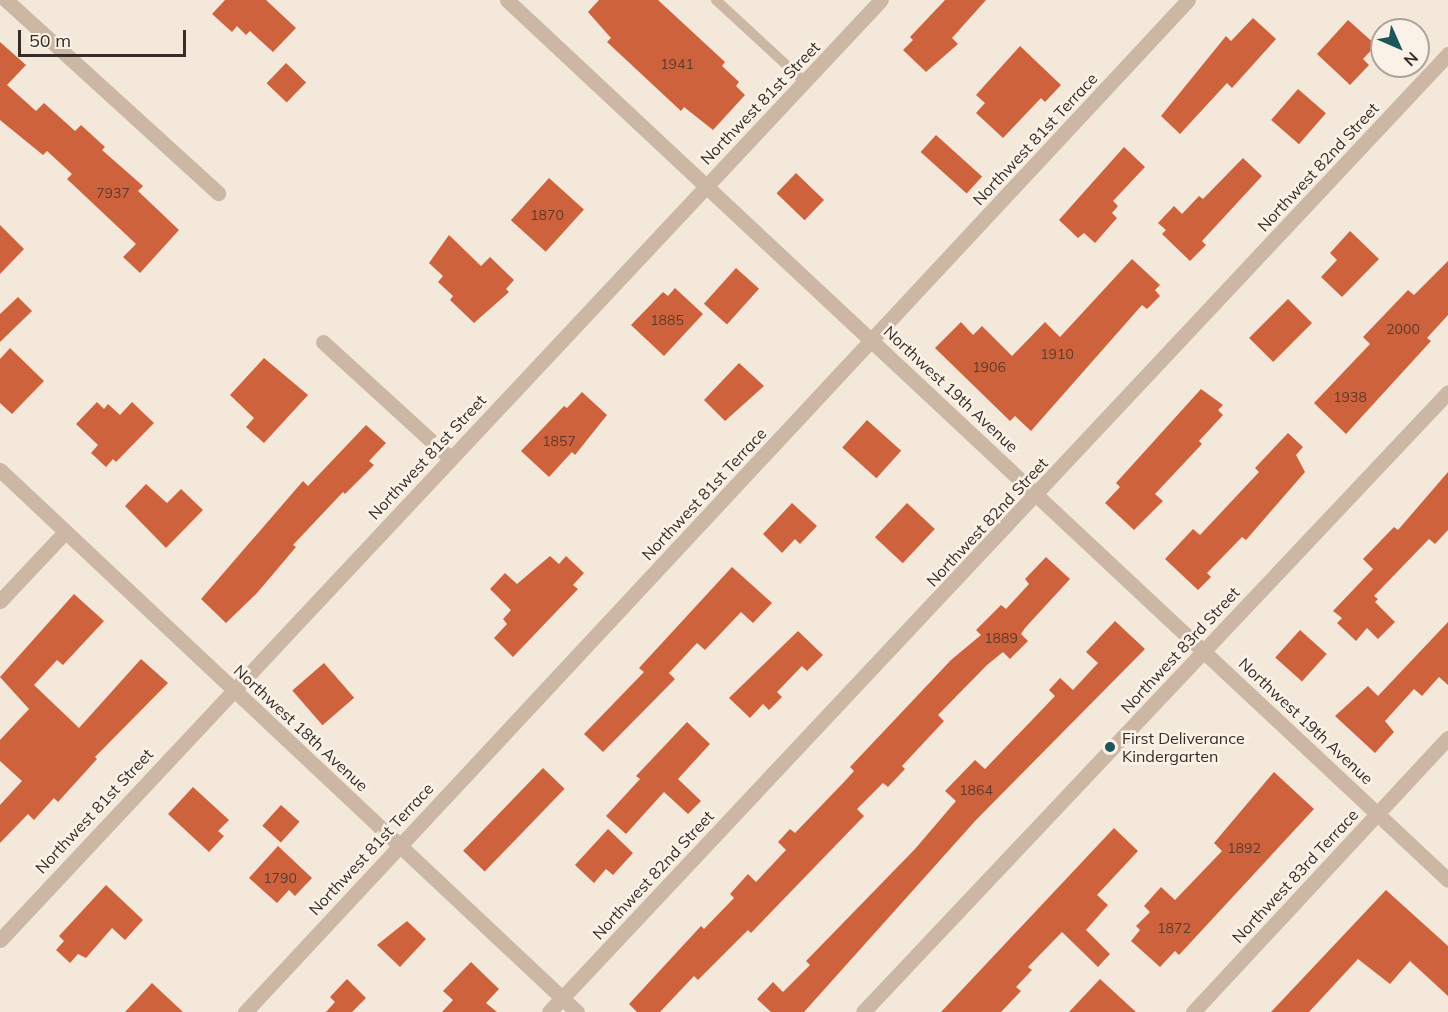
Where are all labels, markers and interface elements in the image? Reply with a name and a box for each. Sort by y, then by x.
scale bar [21,18,189,56]
north arrow [1370,18,1430,78]
text: 50 m [29,29,71,52]
street label: Northwest 81st Street [696,38,824,168]
text: N [1400,48,1423,71]
house number: 1941 [660,56,694,72]
street label: Northwest 81st Terrace [969,69,1101,209]
street label: Northwest 82nd Street [1253,99,1383,235]
house number: 7937 [96,185,130,201]
house number: 1870 [530,207,564,223]
house number: 1885 [650,312,684,328]
house number: 2000 [1386,321,1420,337]
street label: Northwest 19th Avenue [880,322,1022,456]
house number: 1910 [1040,346,1074,362]
house number: 1906 [972,359,1006,375]
house number: 1938 [1333,389,1367,405]
street label: Northwest 81st Street [364,391,490,523]
street label: Northwest 81st Terrace [638,424,770,564]
house number: 1857 [542,433,576,449]
street label: Northwest 82nd Street [922,454,1052,590]
street label: Northwest 83rd Street [1117,583,1243,717]
house number: 1889 [984,630,1018,646]
street label: Northwest 19th Avenue [1235,654,1377,788]
street label: Northwest 18th Avenue [230,661,372,795]
place label: First Deliverance Kindergarten [1122,728,1245,766]
marker: First Deliverance Kindergarten [1103,740,1117,754]
street label: Northwest 81st Street [31,745,157,877]
street label: Northwest 81st Terrace [305,779,437,919]
house number: 1864 [959,782,993,798]
street label: Northwest 83rd Terrace [1228,805,1362,947]
street label: Northwest 82nd Street [588,807,718,943]
house number: 1892 [1227,840,1261,856]
house number: 1790 [263,870,297,886]
house number: 1872 [1157,920,1191,936]

